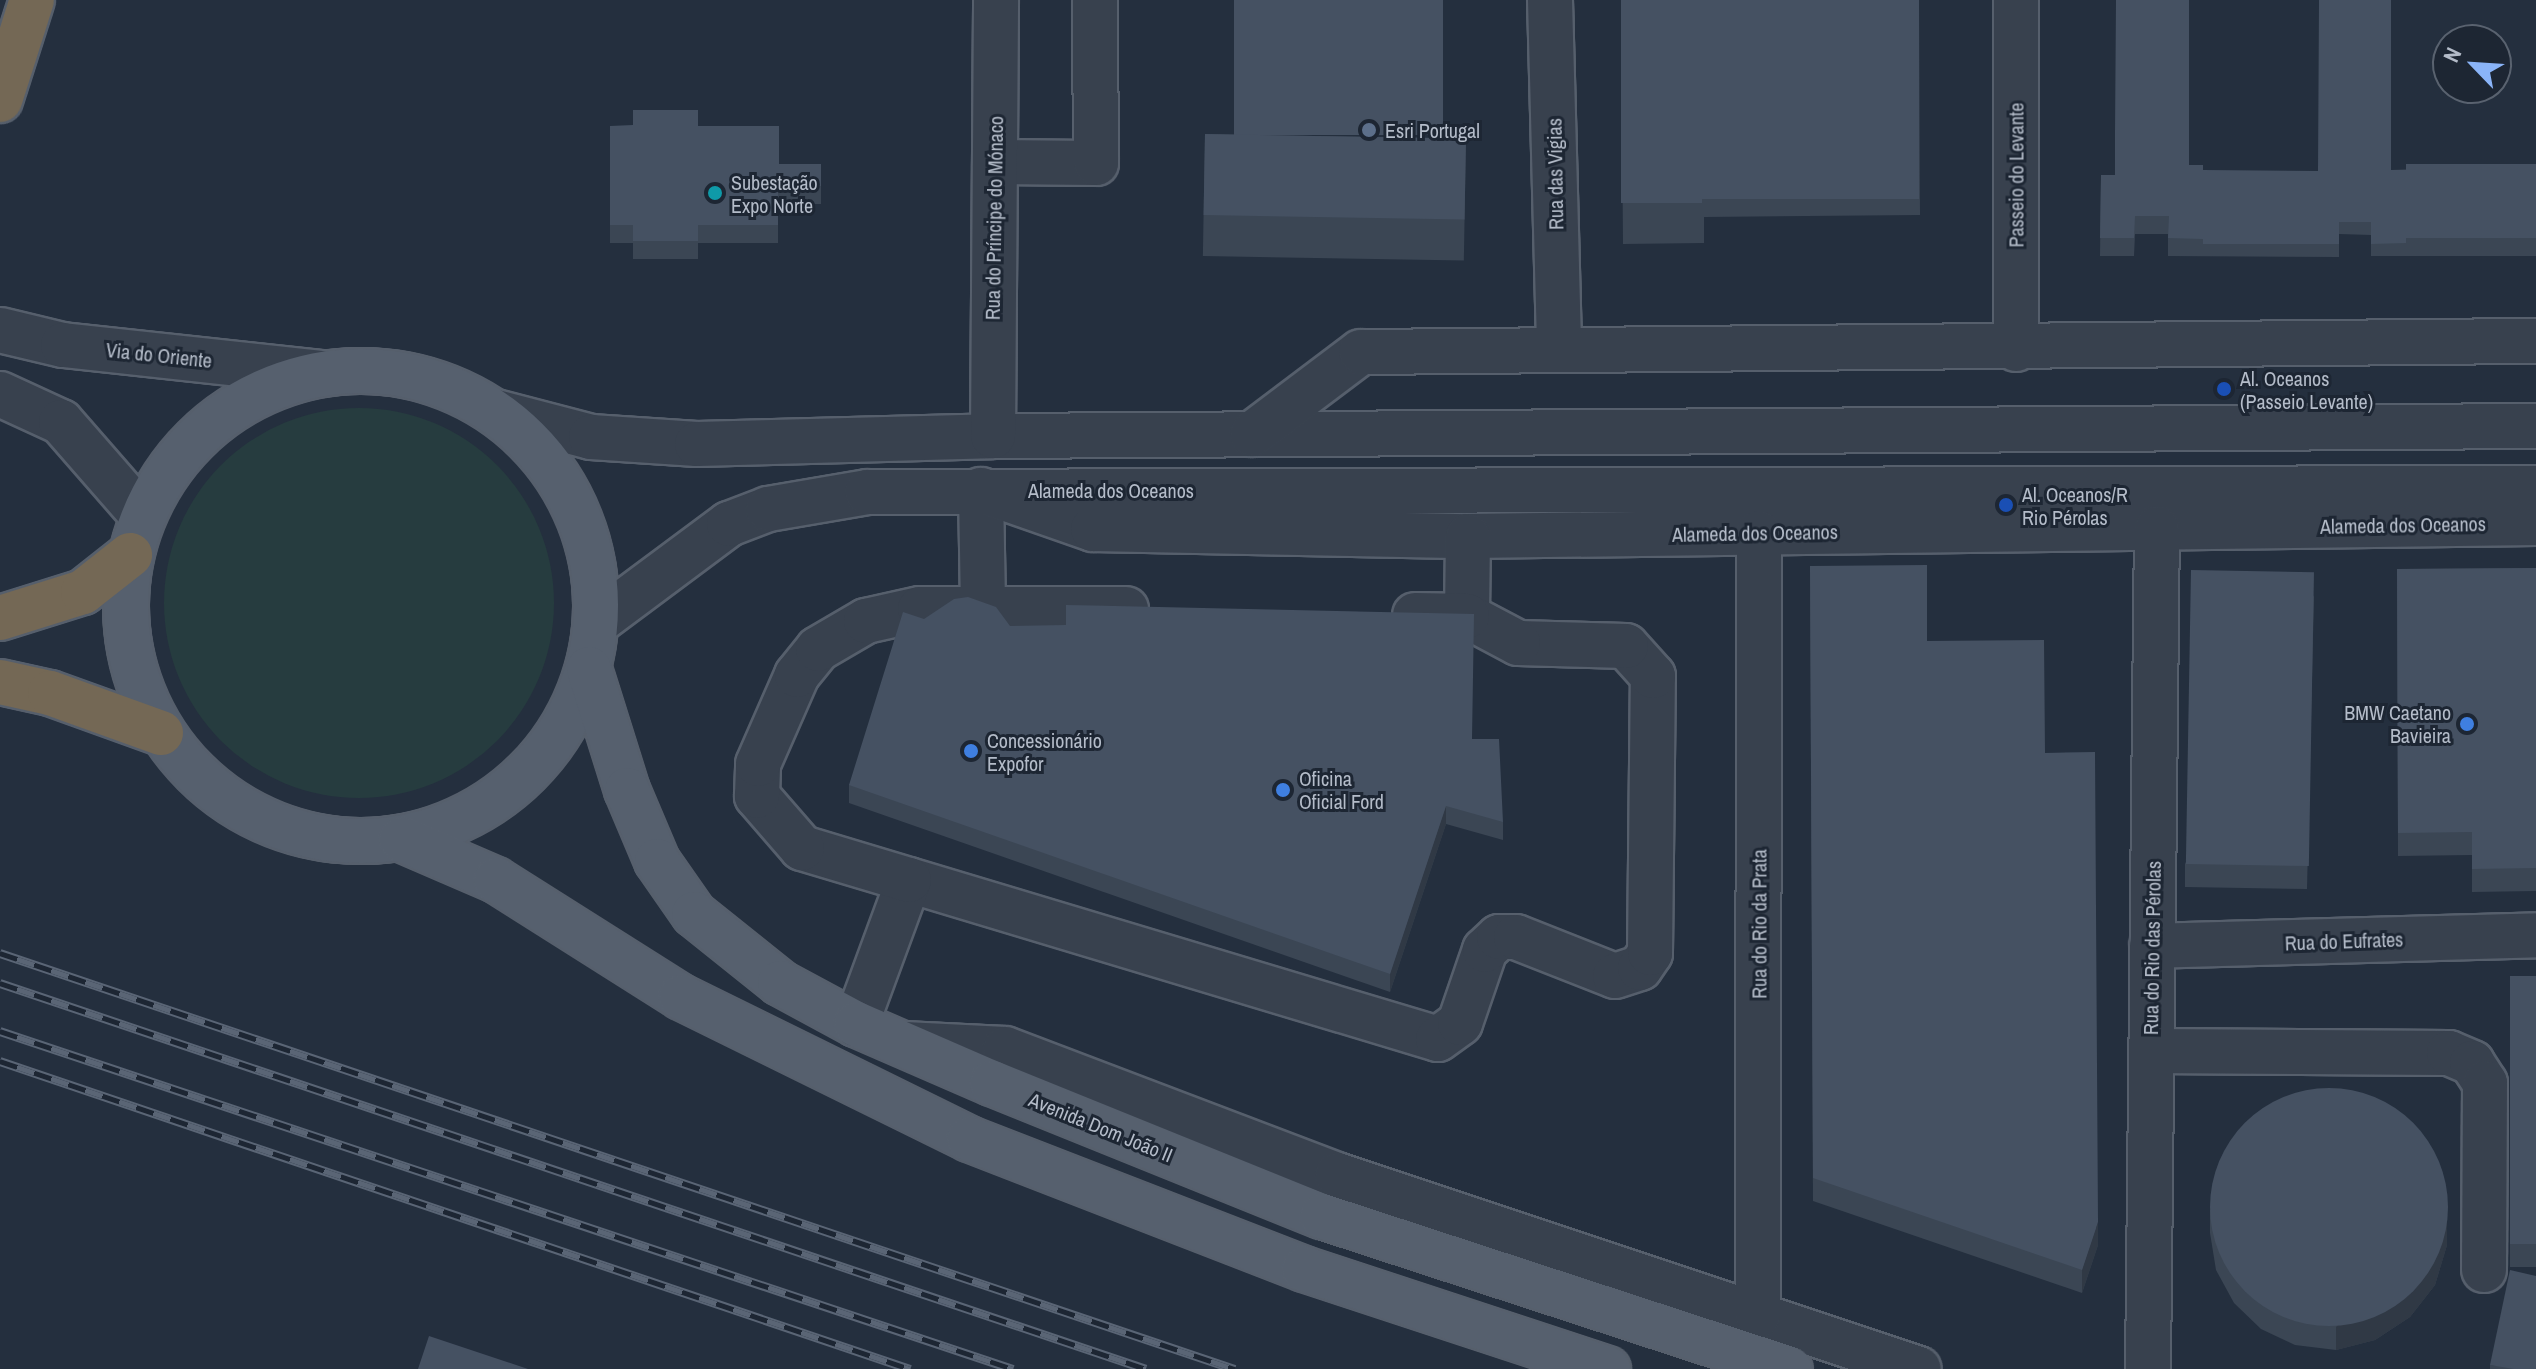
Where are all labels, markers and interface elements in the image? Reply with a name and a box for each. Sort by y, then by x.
north arrow [2432,24,2512,104]
text: N [2436,42,2468,67]
street label: Passeio do Levante [2004,103,2028,247]
street label: Rua do Príncipe do Mónaco [980,116,1008,320]
place label: Esri Portugal [1385,118,1480,142]
street label: Rua das Vigias [1542,118,1568,230]
marker: Esri Portugal [1360,121,1378,139]
place label: Subestação Expo Norte [731,170,818,217]
marker: Subestação Expo Norte [706,184,724,202]
street label: Via do Oriente [105,338,213,372]
place label: Al. Oceanos (Passeio Levante) [2240,366,2373,413]
marker: Al. Oceanos (Passeio Levante) [2215,380,2233,398]
street label: Alameda dos Oceanos [1028,478,1194,502]
place label: Al. Oceanos/R Rio Pérolas [2022,482,2128,529]
marker: Al. Oceanos/R Rio Pérolas [1997,496,2015,514]
street label: Alameda dos Oceanos [2320,512,2486,538]
street label: Alameda dos Oceanos [1672,520,1838,546]
place label: BMW Caetano Bavieira [2344,700,2451,747]
marker: BMW Caetano Bavieira [2458,715,2476,733]
place label: Concessionário Expofor [987,728,1102,775]
marker: Concessionário Expofor [962,742,980,760]
place label: Oficina Oficial Ford [1299,766,1384,813]
marker: Oficina Oficial Ford [1274,781,1292,799]
street label: Rua do Rio da Prata [1747,849,1771,999]
street label: Rua do Rio das Pérolas [2138,861,2166,1035]
street label: Rua do Eufrates [2284,927,2404,955]
street label: Avenida Dom João II [1026,1087,1176,1167]

